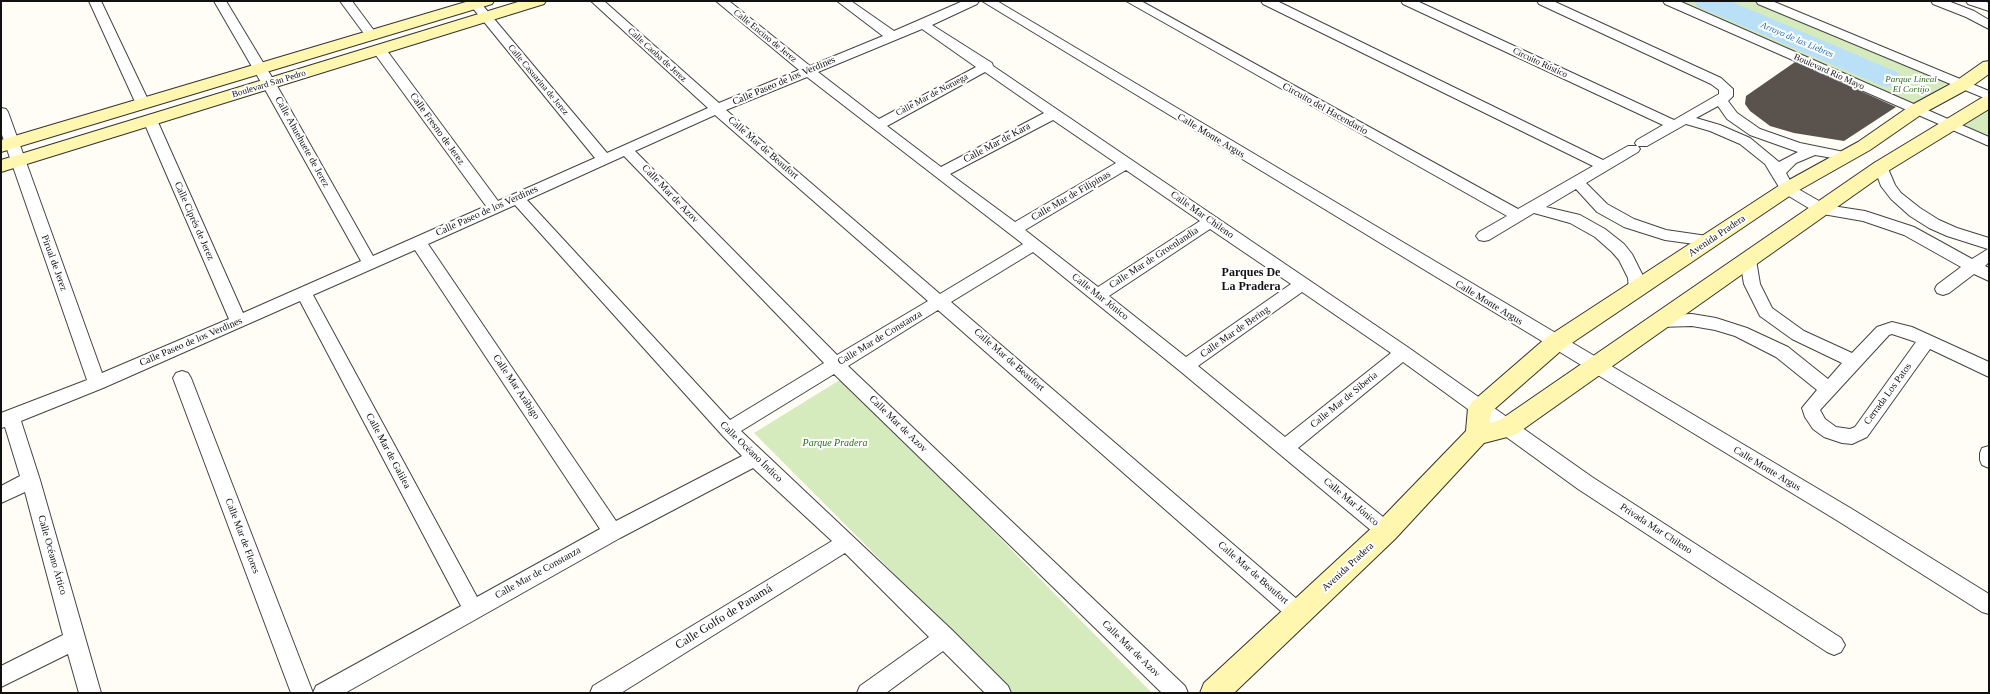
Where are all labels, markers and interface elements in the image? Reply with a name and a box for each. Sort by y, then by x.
street label: Calle Encino de Jerez [731,7,799,65]
water label: Arroyo de las Liebres [1759,20,1835,60]
street label: Calle Caoba de Jerez [625,26,689,84]
street label: Calle Casuarina de Jerez [505,43,571,117]
street label: Circuito Rústico [1511,46,1569,80]
street label: Boulevard Río Mayo [1792,52,1866,92]
street label: Calle Paseo de los Verdines [731,54,837,108]
street label: Boulevard San Pedro [231,68,307,100]
street label: Calle Mar de Noruega [894,71,970,119]
park label: Parque Lineal El Cortijo [1885,75,1937,96]
street label: Circuito del Hacendario [1280,80,1370,138]
street label: Calle Fresno de Jerez [407,91,467,167]
street label: Calle Ahuehuete de Jerez [272,95,332,189]
street label: Calle Monte Argus [1175,111,1247,161]
street label: Calle Mar de Beaufort [725,114,801,182]
street label: Calle Mar de Kara [961,120,1033,166]
street label: Calle Mar de Azov [639,162,701,226]
street label: Calle Mar de Filipinas [1029,168,1113,224]
street label: Calle Ciprés de Jerez [171,180,217,262]
street label: Calle Paseo de los Verdines [434,183,540,239]
street label: Calle Mar Chileno [1168,189,1236,241]
street label: Avenida Pradera [1686,213,1748,259]
street label: Calle Mar de Groenlandia [1107,225,1201,291]
street label: Pirual de Jerez [38,233,70,293]
district label: Parques De La Pradera [1222,266,1280,294]
street label: Calle Mar Jónico [1069,271,1131,323]
street label: Calle Monte Argus [1453,278,1525,328]
street label: Calle Mar de Bering [1198,304,1272,360]
street label: Calle Mar de Constanza [836,308,924,368]
street label: Calle Paseo de los Verdines [138,315,244,369]
street label: Calle Mar de Beaufort [971,326,1047,394]
street label: Calle Mar Arábigo [490,352,542,422]
street label: Cerrada Los Patos [1862,361,1914,427]
street label: Calle Mar de Siberia [1308,369,1380,431]
street label: Calle Mar de Azov [866,393,930,455]
street label: Calle Mar de Galilea [363,411,413,491]
street label: Calle Océano Índico [717,419,785,485]
park label: Parque Pradera [803,437,867,449]
street label: Calle Monte Argus [1731,444,1803,494]
street label: Calle Mar Jónico [1321,475,1381,529]
street label: Calle Mar de Flores [222,497,262,575]
street label: Privada Mar Chileno [1618,501,1694,557]
street label: Calle Océano Ártico [35,514,69,596]
street label: Calle Mar de Beaufort [1215,539,1291,607]
street label: Avenida Pradera [1320,540,1376,594]
street label: Calle Mar de Constanza [493,544,583,602]
street label: Calle Golfo de Panamá [673,581,775,653]
street label: Calle Mar de Azov [1099,618,1163,680]

